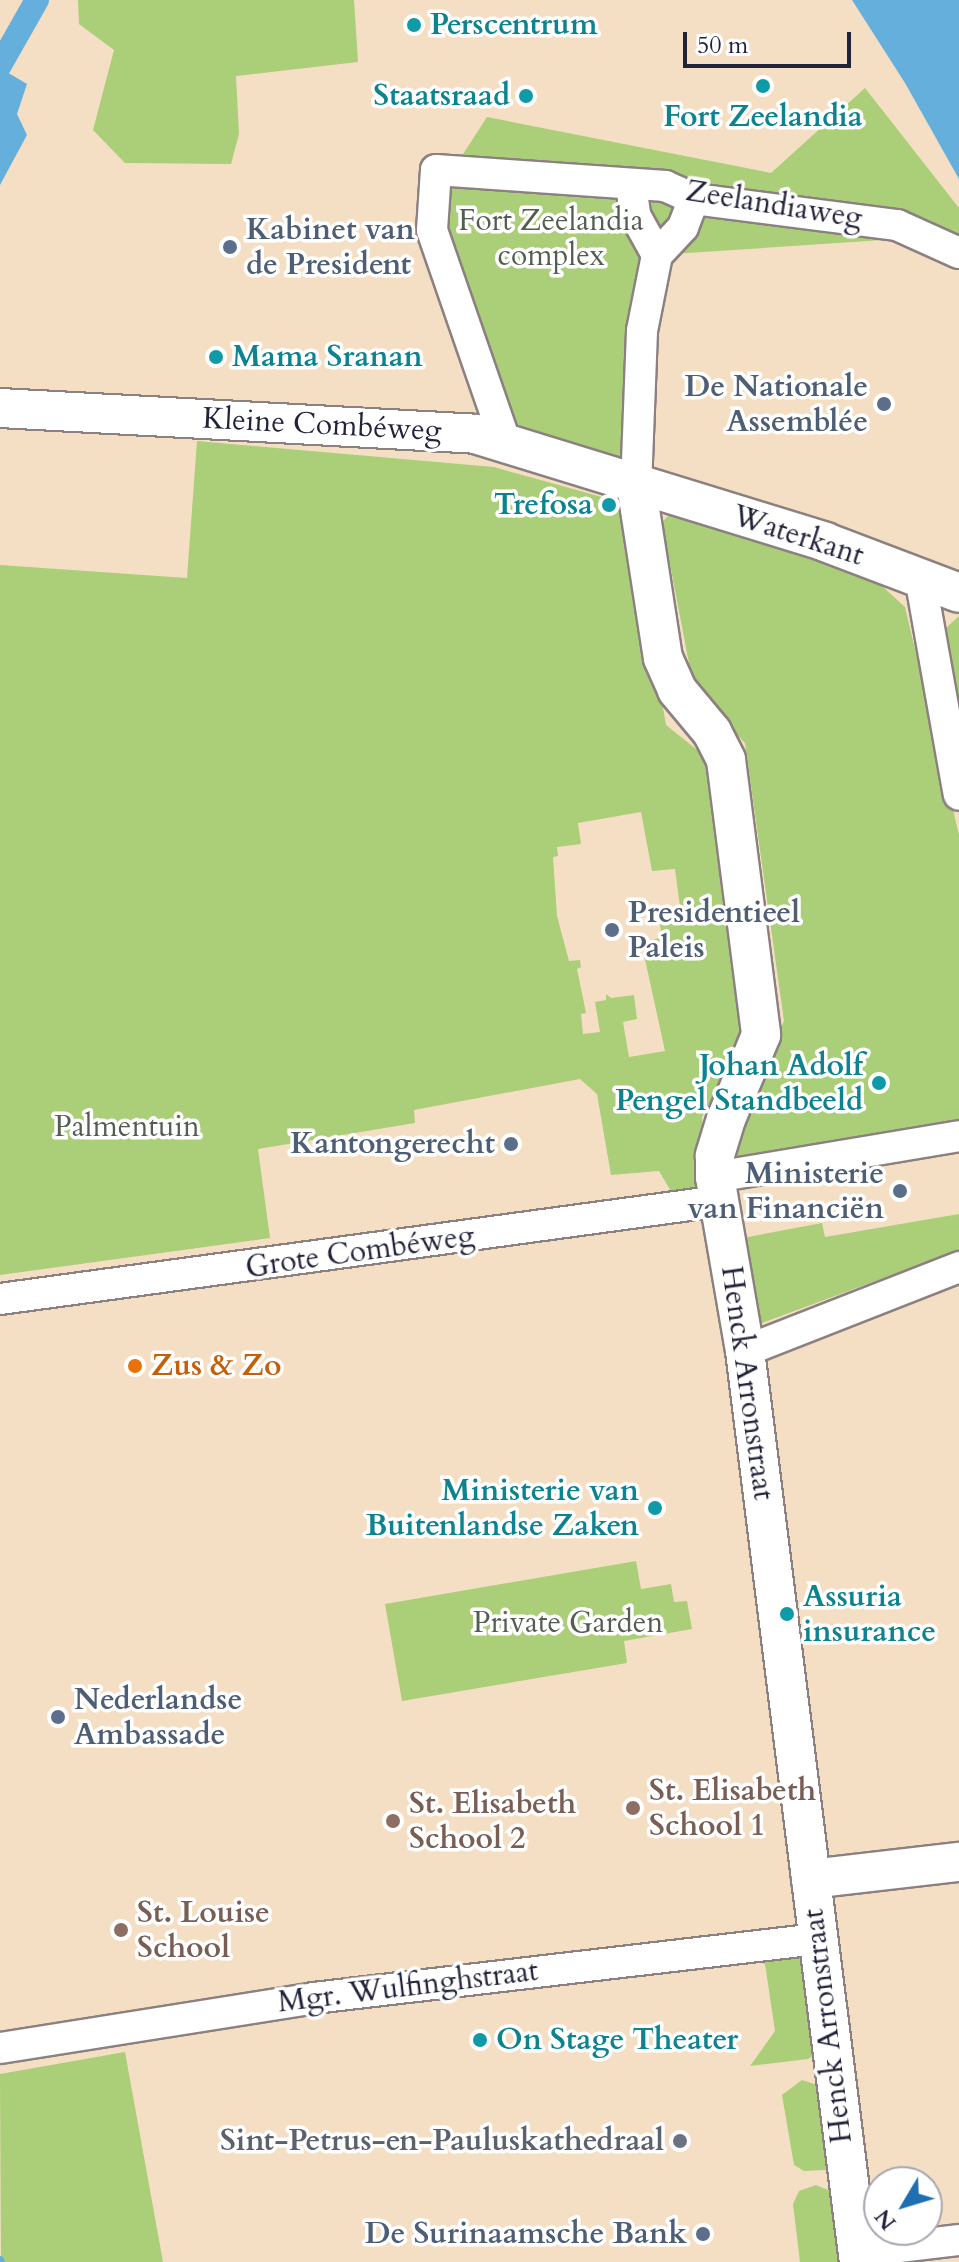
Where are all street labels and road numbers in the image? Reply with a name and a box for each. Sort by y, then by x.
street label: Zeelandiaweg [683,173,865,237]
street label: Kleine Combéweg [201,401,443,449]
street label: Waterkant [728,498,868,574]
street label: Grote Combéweg [243,1218,477,1286]
street label: Henck Arronstraat [713,1264,781,1502]
street label: Henck Arronstraat [796,1907,860,2145]
street label: Mgr. Wulfinghstraat [276,1953,540,2021]

